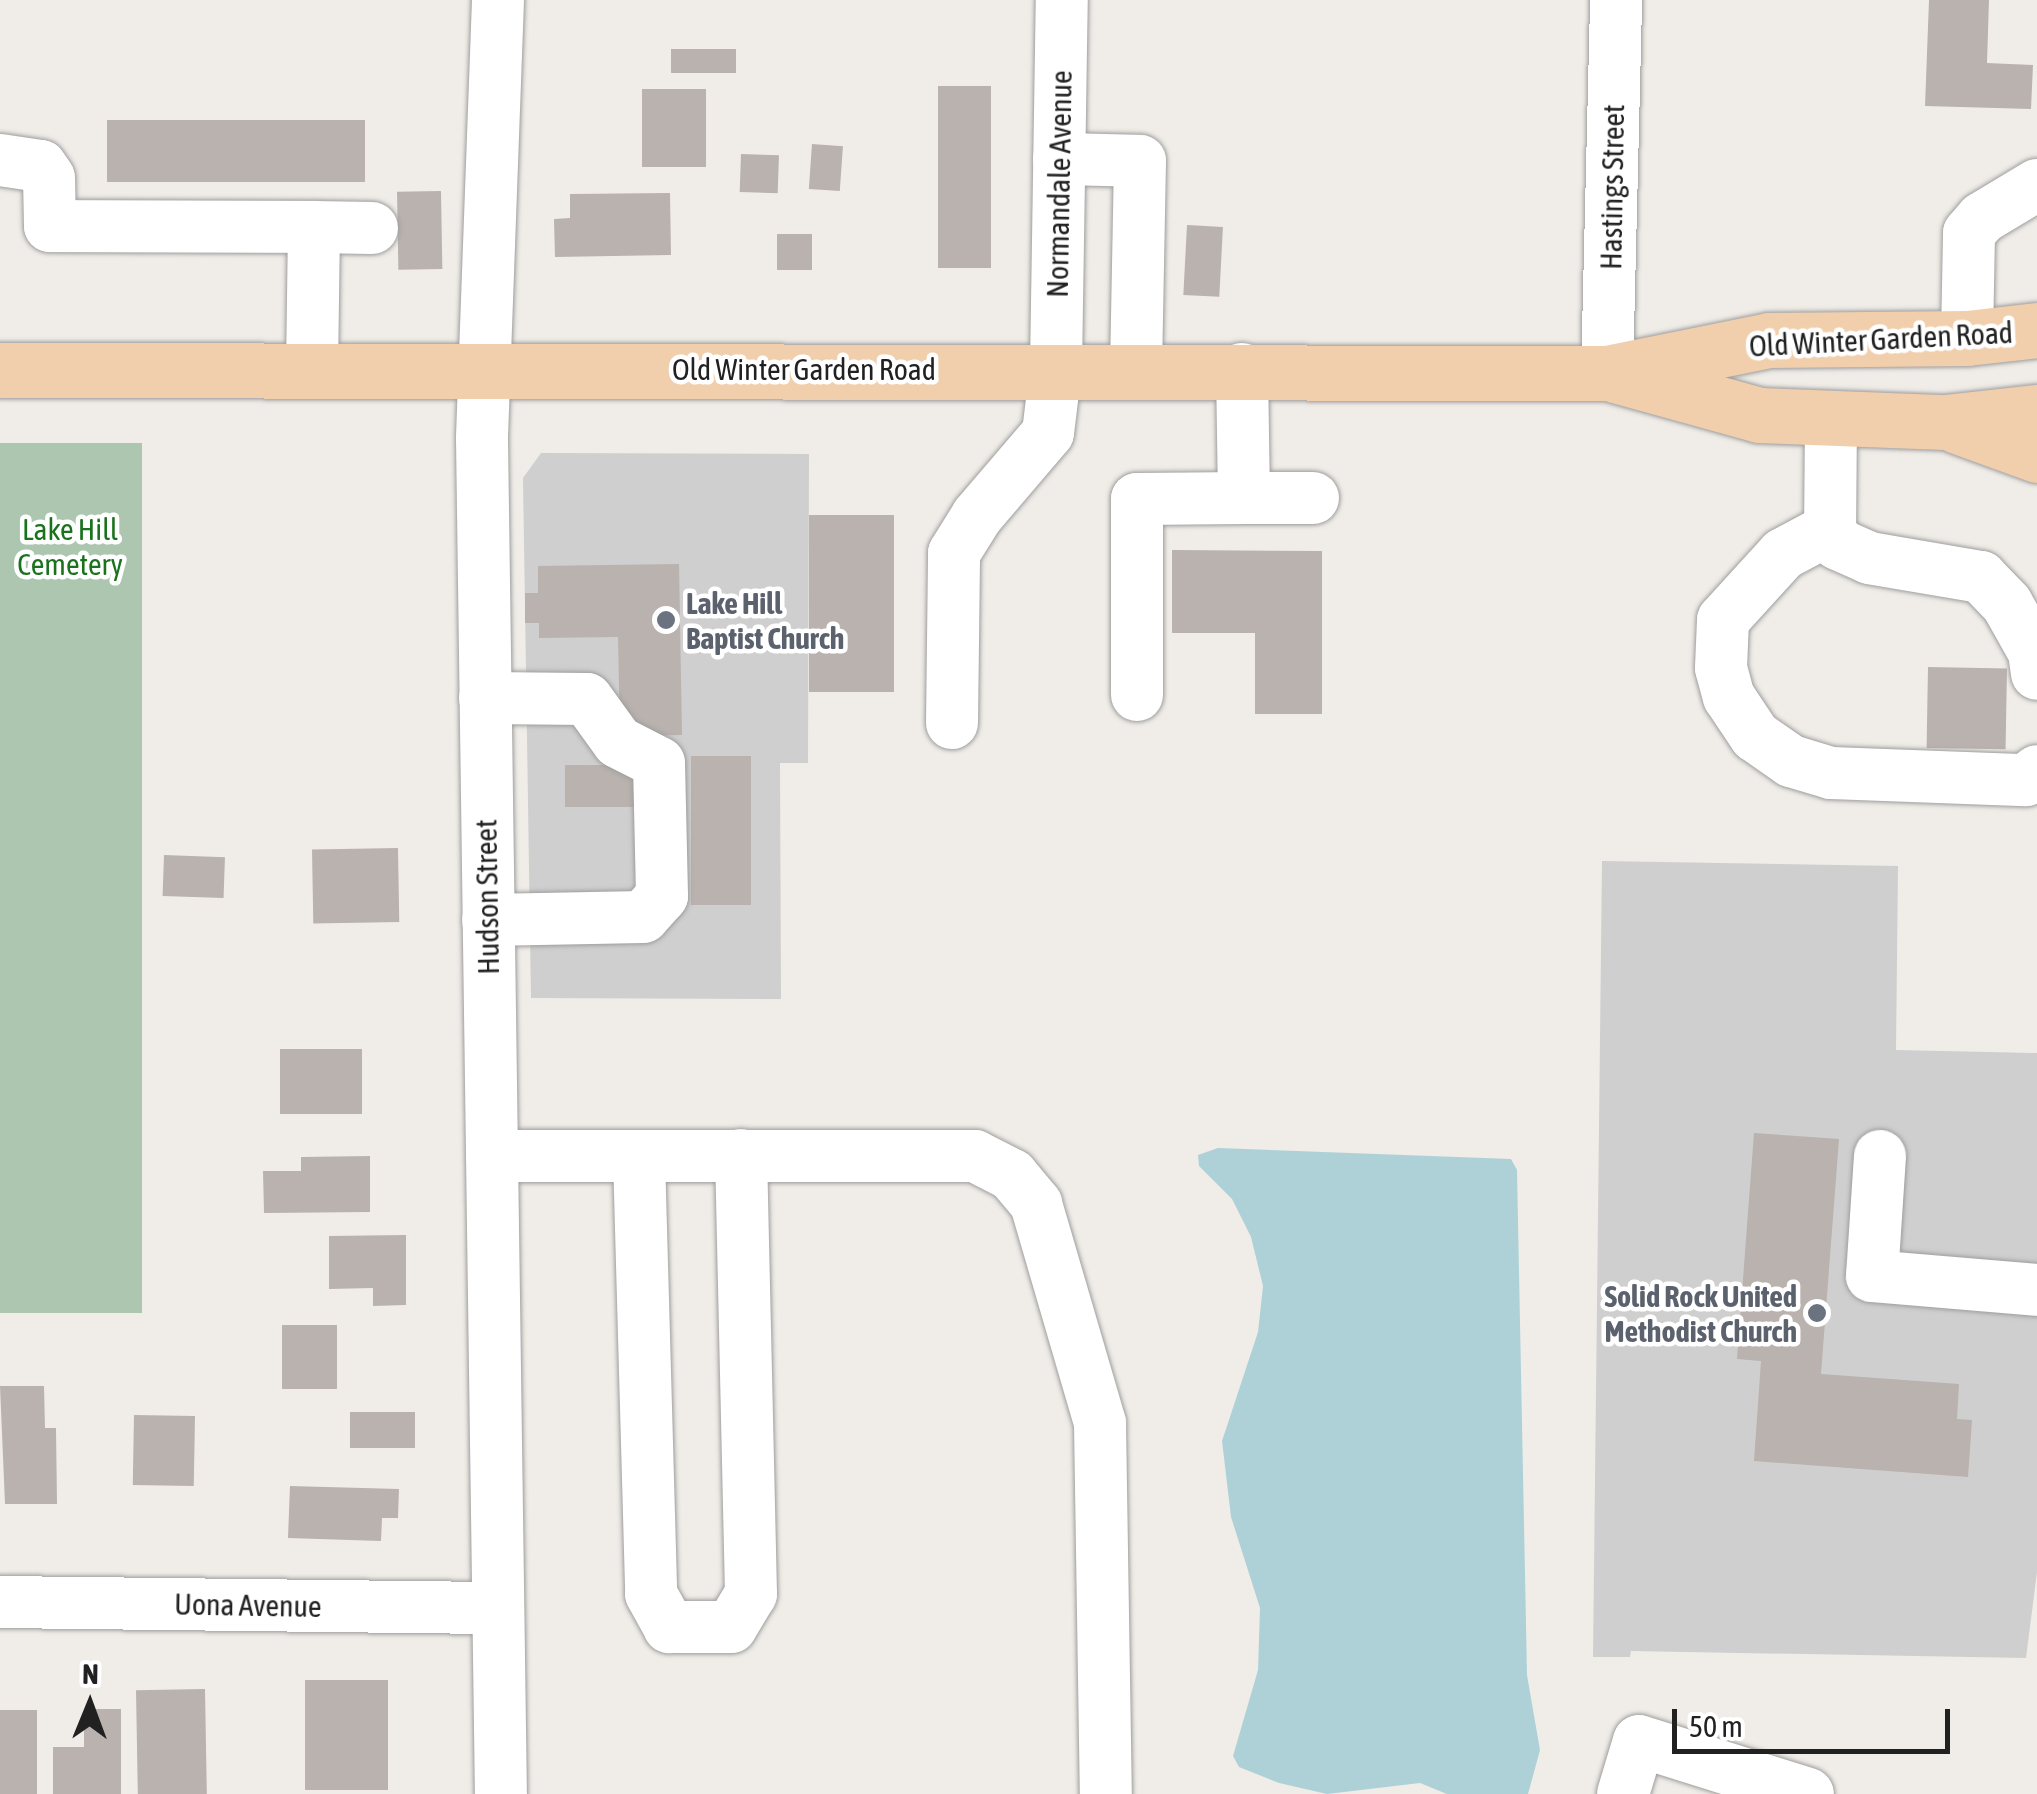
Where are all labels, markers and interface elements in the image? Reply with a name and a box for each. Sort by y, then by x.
street label: Normandale Avenue [1039,70,1079,298]
street label: Hastings Street [1593,104,1631,270]
street label: Old Winter Garden Road [1748,314,2014,364]
street label: Old Winter Garden Road [672,351,936,387]
park label: Lake Hill Cemetery [17,511,123,582]
place label: Lake Hill Baptist Church [686,585,844,656]
marker: Lake Hill Baptist Church [655,609,677,631]
street label: Hudson Street [468,819,506,975]
place label: Solid Rock United Methodist Church [1604,1278,1797,1348]
marker: Solid Rock United Methodist Church [1806,1302,1828,1324]
street label: Uona Avenue [174,1586,322,1624]
north arrow [40,1654,140,1754]
text: N [82,1658,99,1690]
scale bar [1677,1689,1954,1751]
text: 50 m [1689,1709,1743,1743]

